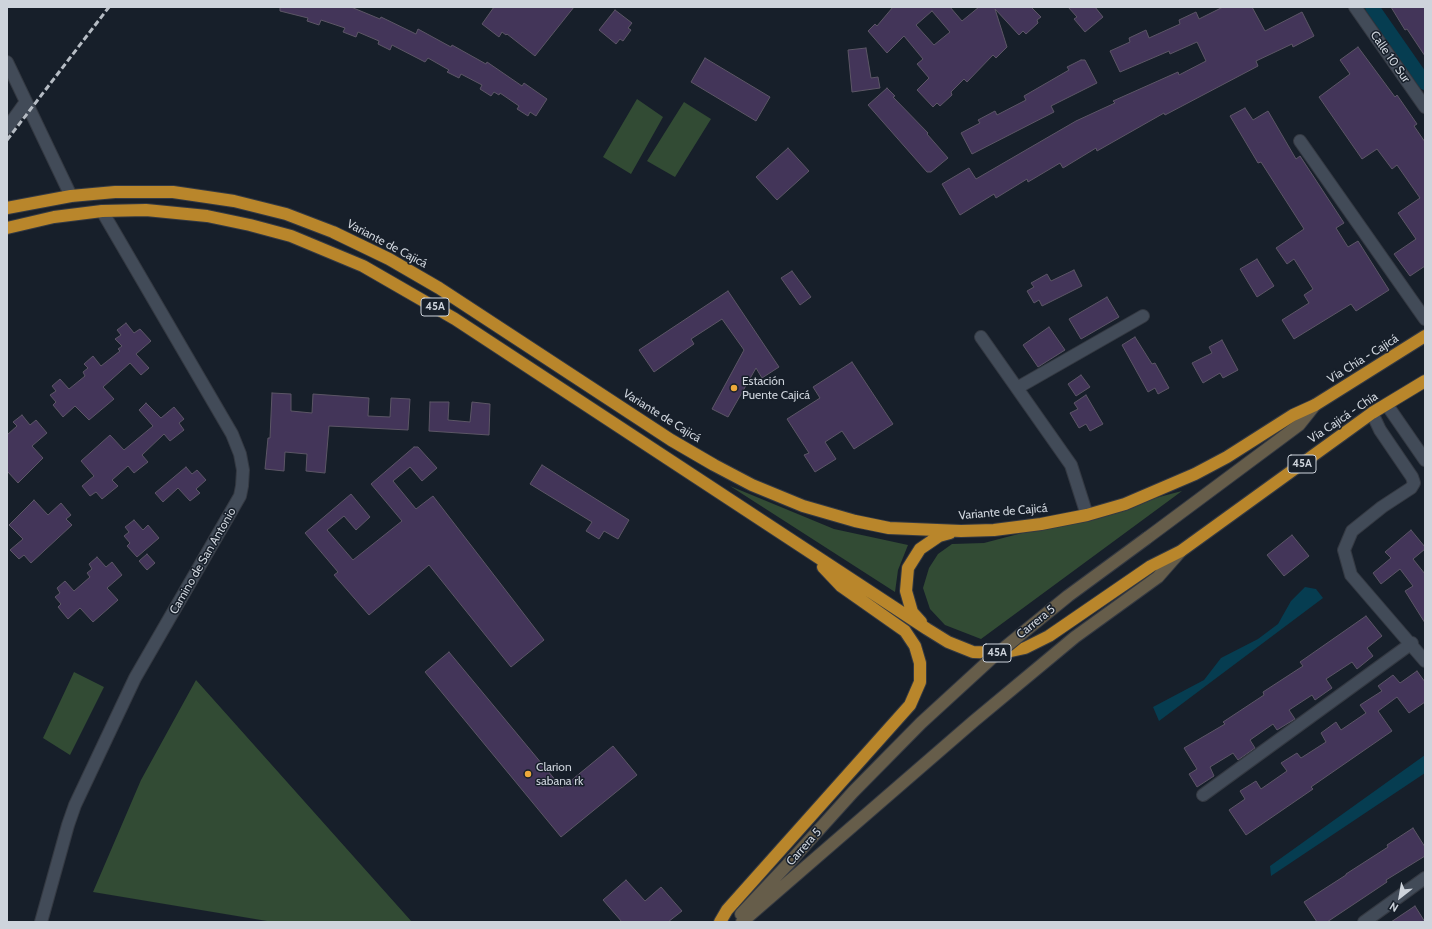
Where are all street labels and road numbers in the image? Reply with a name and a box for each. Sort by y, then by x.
street label: Calle 10 Sur [1367,28,1413,86]
street label: Variante de Cajicá [344,217,430,271]
road number: 45A [421,298,449,316]
street label: Vía Chía - Cajicá [1325,331,1401,387]
street label: Variante de Cajicá [620,386,704,446]
street label: Vía Cajicá - Chía [1305,389,1381,447]
road number: 45A [1288,455,1316,473]
street label: Variante de Cajicá [958,501,1048,523]
street label: Camino de San Antonio [167,505,239,617]
street label: Carrera 5 [1014,602,1058,642]
road number: 45A [983,644,1011,662]
street label: Carrera 5 [783,825,825,869]

